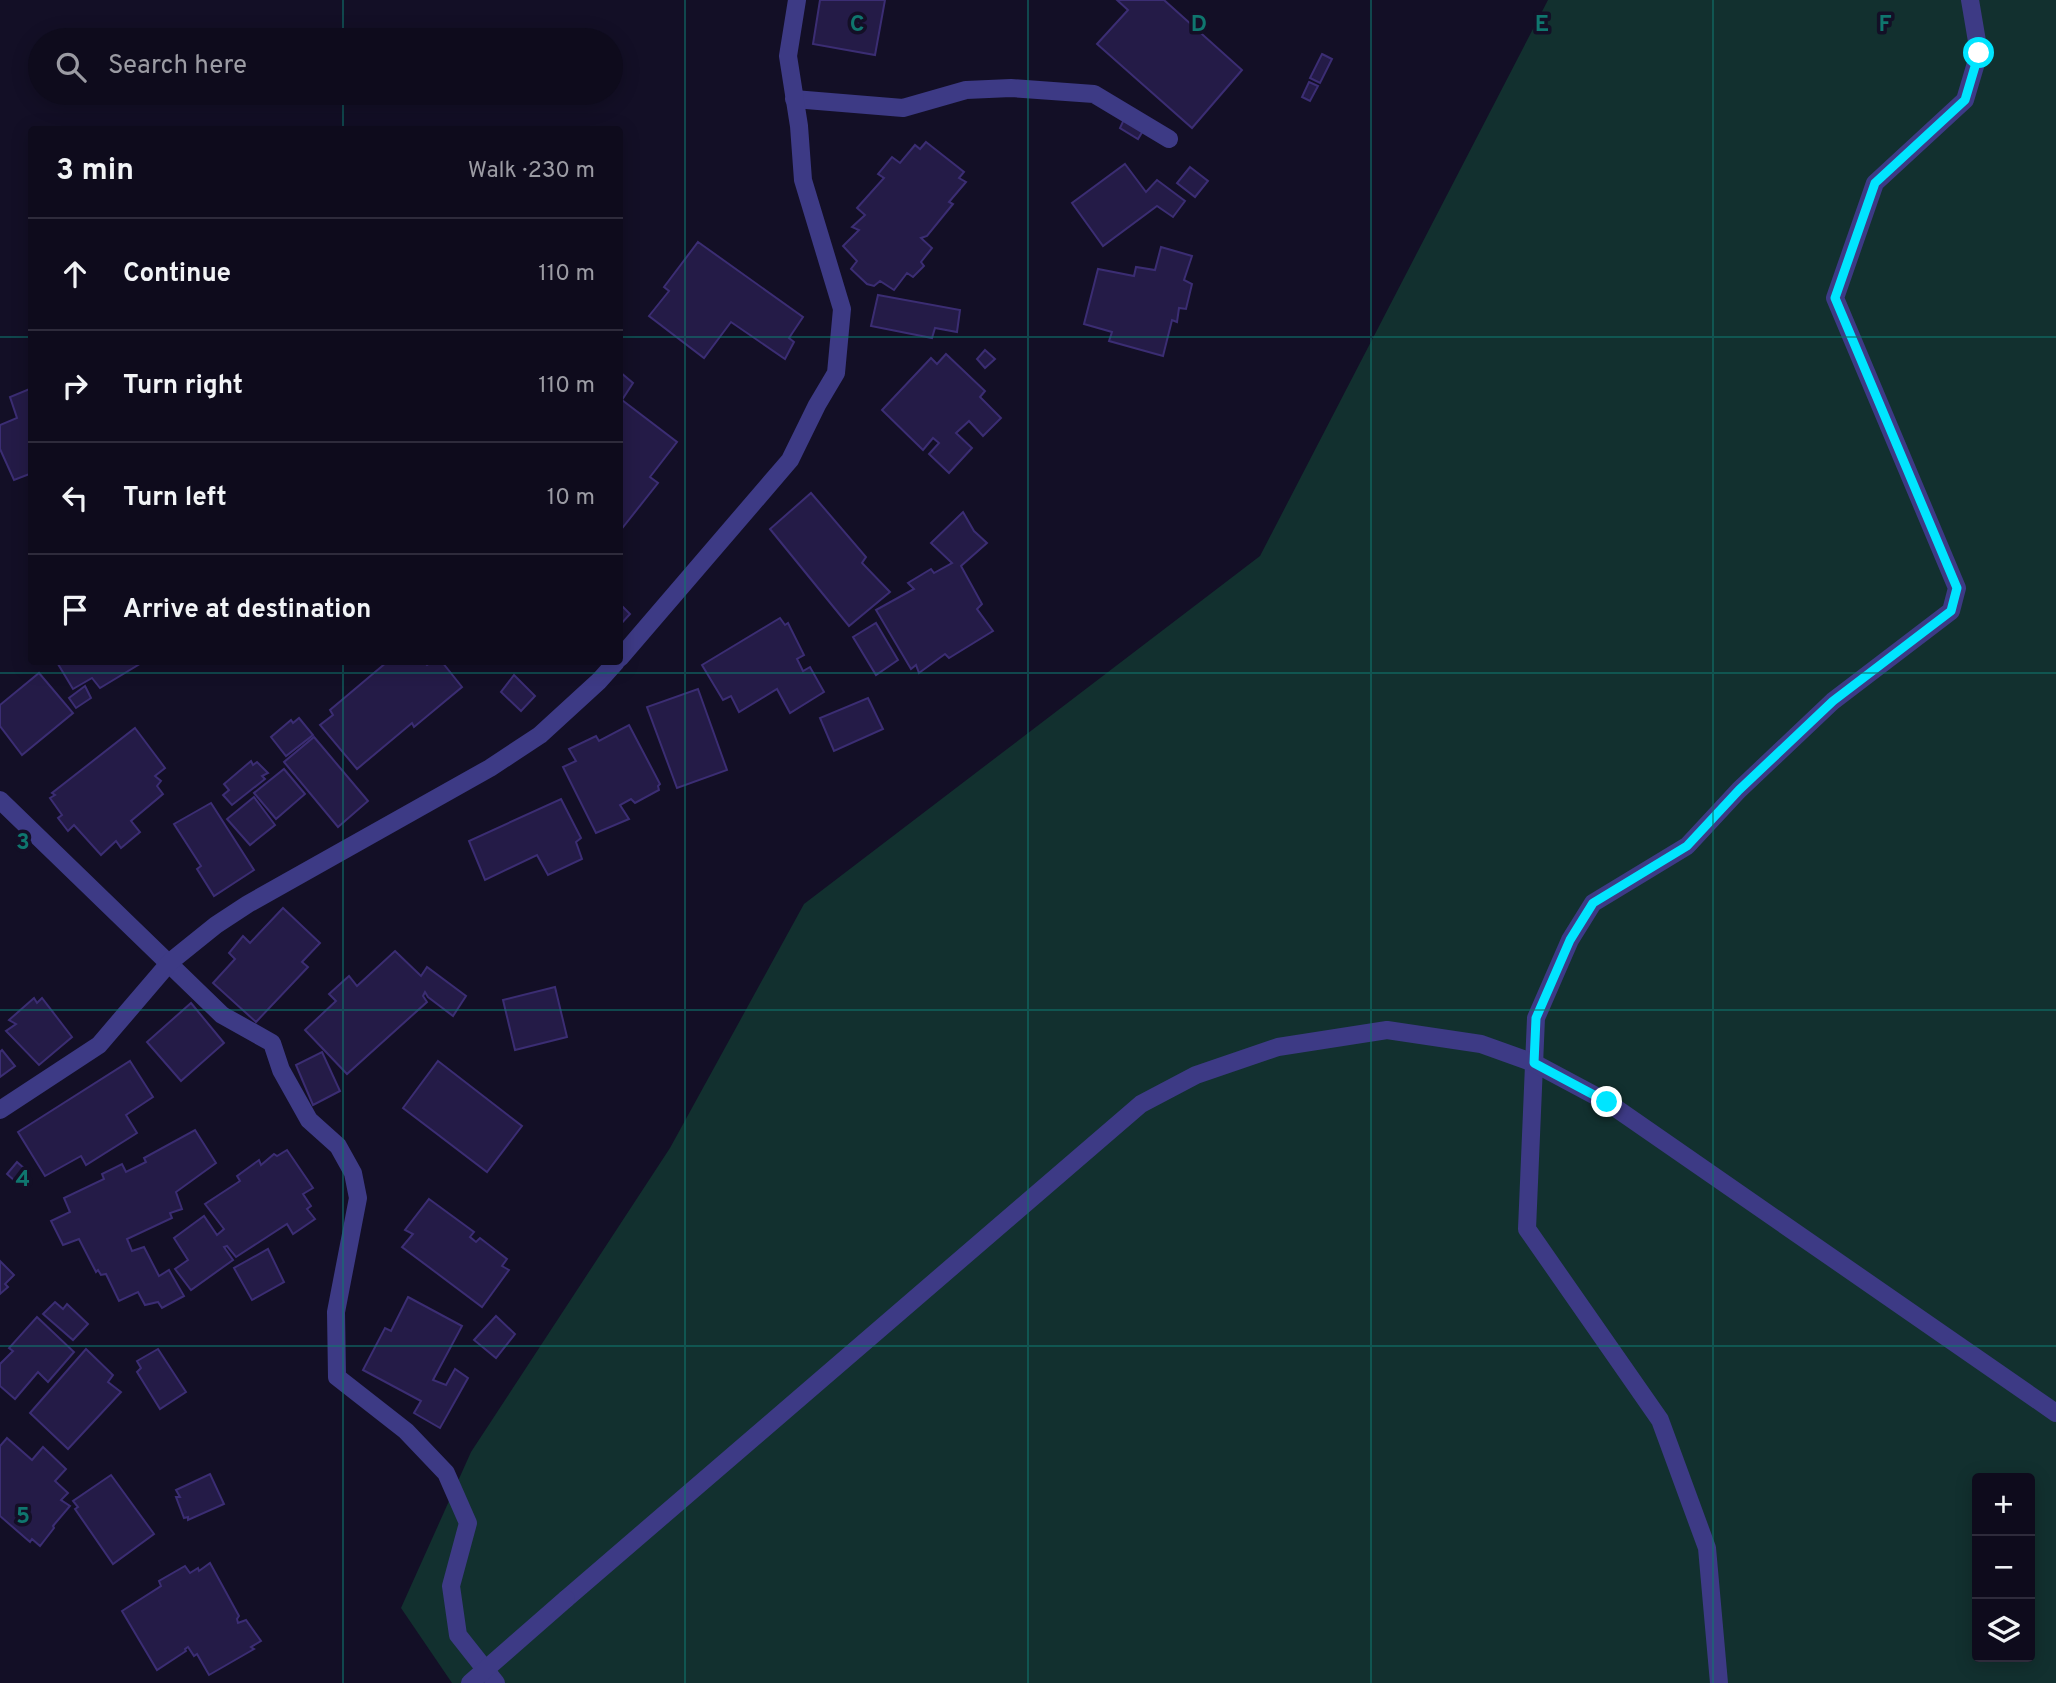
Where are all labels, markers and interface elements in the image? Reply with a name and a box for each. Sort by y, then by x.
text: C [850,11,864,40]
text: D [1191,11,1207,40]
text: E [1535,11,1549,40]
text: F [1878,11,1892,40]
search box [28,28,623,105]
route start [1963,37,1994,68]
icon: search [52,48,90,86]
text: Search here [108,50,247,83]
text: 3 min [56,153,134,190]
text: Walk · 230 m [468,157,595,186]
icon: ahead [56,255,94,293]
text: Continue [123,258,231,291]
text: 110 m [538,260,595,289]
icon: right [56,367,94,405]
text: Turn right [123,370,243,403]
text: 110 m [538,372,595,401]
icon: left [56,479,94,517]
text: Turn left [123,482,227,515]
text: 10 m [547,484,595,513]
icon: arrive [56,591,94,629]
text: Arrive at destination [123,594,371,627]
text: 3 [16,829,30,858]
route end [1591,1086,1622,1117]
text: 4 [16,1166,30,1195]
map controls [1972,1473,2035,1662]
button: + [1972,1473,2035,1536]
text: 5 [16,1503,30,1532]
button: − [1972,1536,2035,1599]
button: layers [1972,1599,2035,1662]

